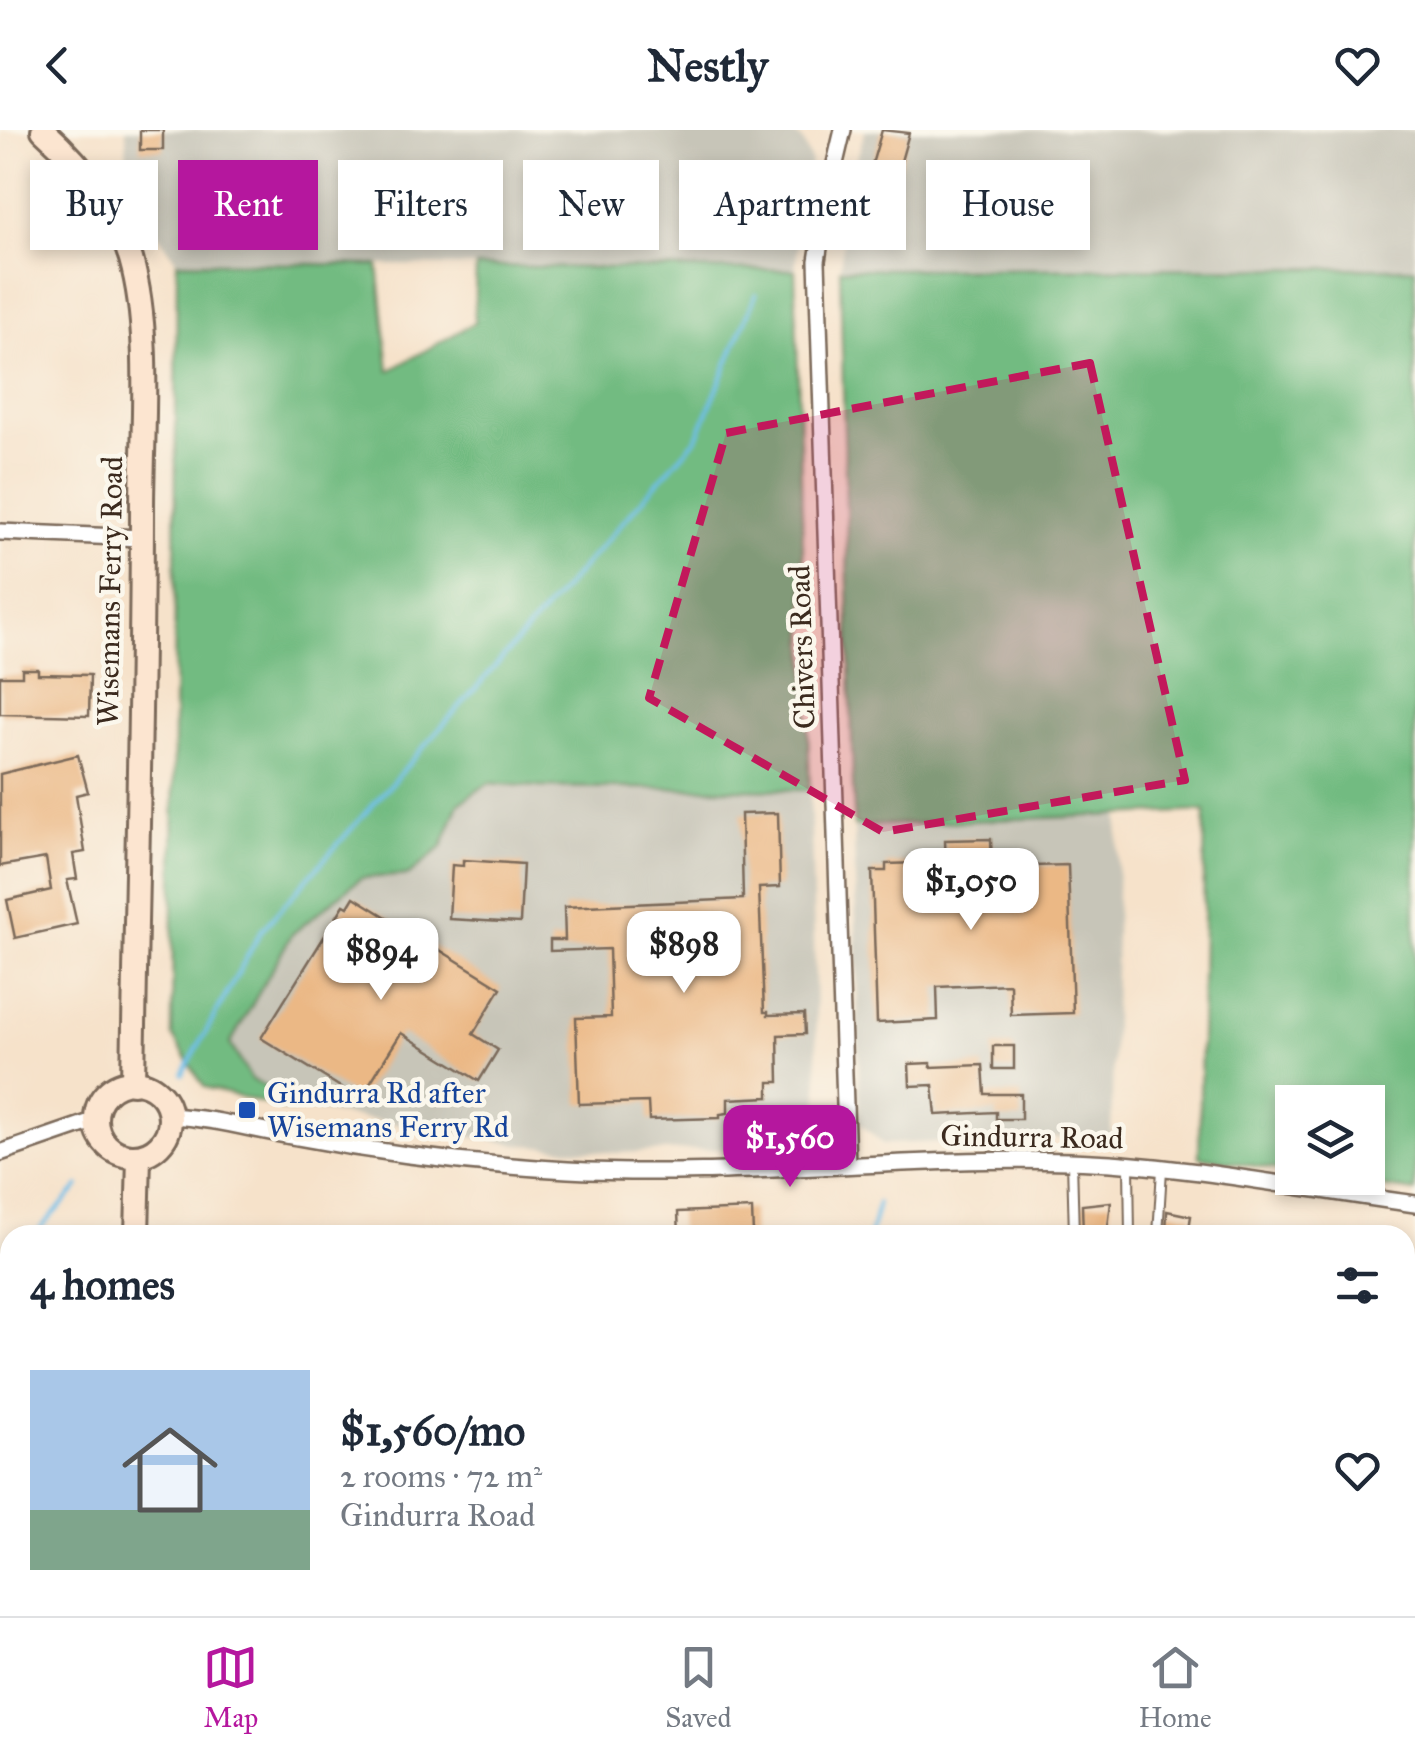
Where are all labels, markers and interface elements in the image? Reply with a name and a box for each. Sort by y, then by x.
icon: back [30,38,85,93]
text: Nestly [647,38,768,93]
icon: heart [1330,38,1385,93]
chip: Buy [30,160,158,250]
chip: Rent [178,160,318,250]
chip: Filters [338,160,503,250]
chip: New [523,160,659,250]
chip: Apartment [679,160,906,250]
chip: House [926,160,1090,250]
street label: Wisemans Ferry Road [90,456,130,726]
street label: Chivers Road [781,564,823,730]
pin: $1,050 [890,848,1052,933]
text: $1,050 [925,861,1017,900]
pin: $898 [625,911,743,996]
pin: $894 [322,918,440,1003]
text: $898 [649,924,719,963]
text: $894 [345,931,417,970]
place label: Gindurra Rd after Wisemans Ferry Rd [267,1075,509,1145]
map controls [1275,1085,1385,1195]
button: layers [1275,1085,1385,1195]
marker: Gindurra Rd after Wisemans Ferry Rd [236,1099,258,1121]
pin: $1,560 [709,1105,871,1190]
street label: Gindurra Road [940,1117,1124,1157]
text: $1,560 [745,1118,835,1157]
icon: filters [1330,1258,1385,1313]
text: 4 homes [30,1259,175,1311]
text: $1,560/mo [340,1405,525,1457]
icon: home [110,1410,230,1530]
icon: heart [1330,1443,1385,1498]
text: 2 rooms · 72 m² [340,1457,542,1496]
text: Gindurra Road [340,1496,535,1535]
tab: Map [203,1640,258,1735]
tab: Saved [665,1640,732,1735]
tab: Home [1138,1640,1212,1735]

